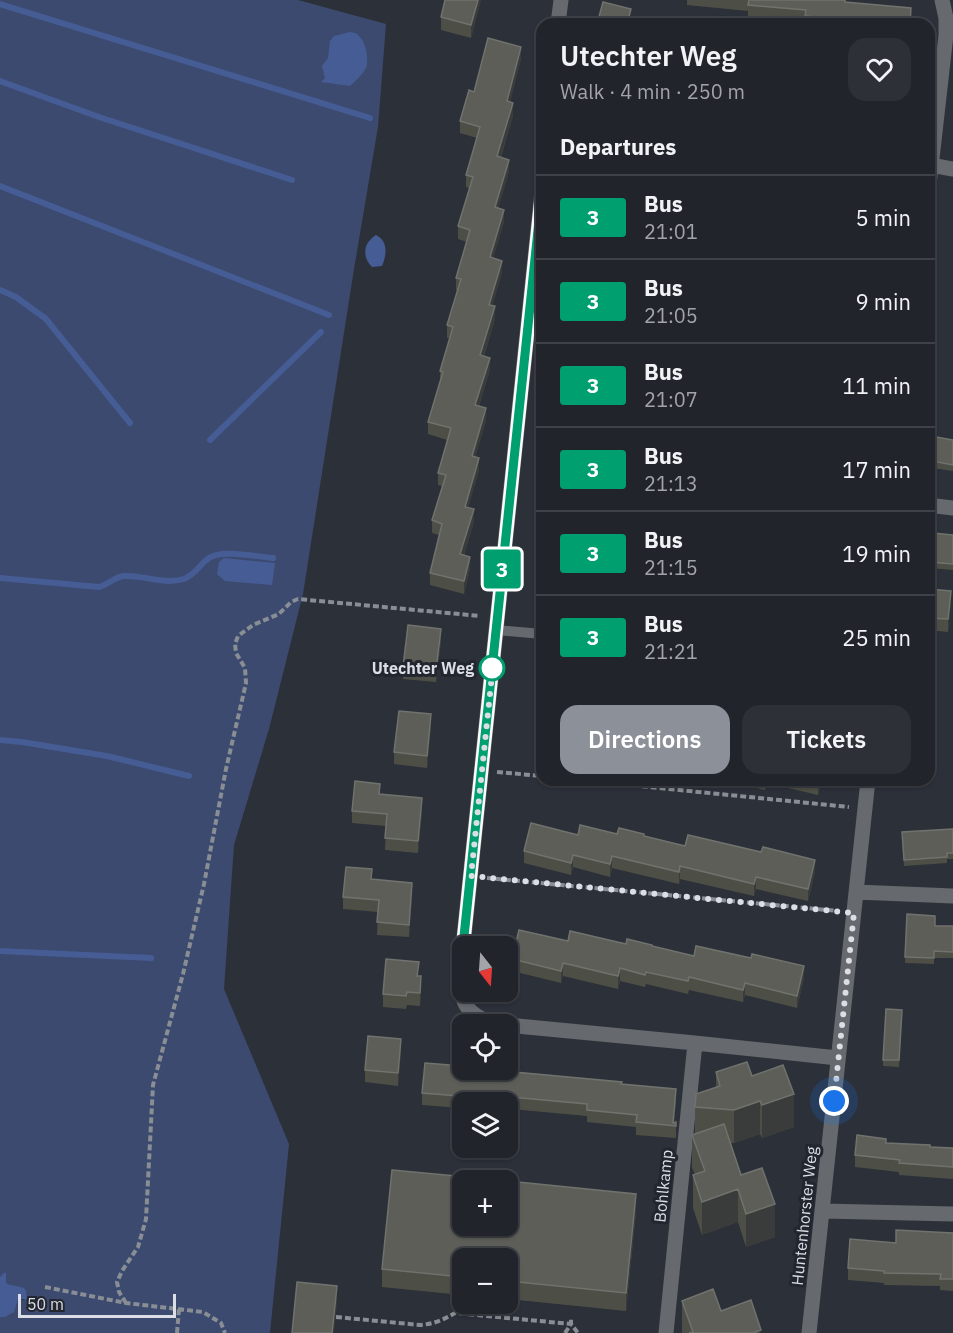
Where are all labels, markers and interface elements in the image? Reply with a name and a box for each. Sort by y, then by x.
text: Utechter Weg [560,37,737,74]
button: heart [848,38,911,101]
text: Walk · 4 min · 250 m [560,78,745,105]
text: Departures [560,132,676,161]
text: Bus [644,189,683,218]
text: 3 [587,203,599,231]
text: 5 min [855,203,911,232]
text: 21:01 [644,218,698,245]
text: Bus [644,273,683,302]
text: 3 [587,287,599,315]
text: 9 min [855,287,911,316]
text: 21:05 [644,302,698,329]
text: Bus [644,357,683,386]
text: 3 [587,371,599,399]
text: 11 min [842,371,911,400]
text: 21:07 [644,386,698,413]
text: Bus [644,441,683,470]
text: 3 [587,455,599,483]
text: 17 min [842,455,911,484]
text: 21:13 [644,470,698,497]
text: Bus [644,525,683,554]
text: 3 [587,539,599,567]
text: 19 min [842,539,911,568]
line badge: 3 [482,550,522,588]
text: 21:15 [644,554,698,581]
text: 3 [496,555,508,583]
text: Bus [644,609,683,638]
text: 3 [587,623,599,651]
text: 25 min [842,623,911,652]
text: 21:21 [644,638,698,665]
marker: Utechter Weg [479,655,505,681]
place label: Utechter Weg [372,658,474,678]
button: Directions [560,705,730,774]
button: Tickets [742,705,911,774]
north arrow [452,936,518,1002]
map controls [452,936,518,1314]
button: locate [452,1014,518,1080]
your location [819,1086,849,1116]
button: layers [452,1092,518,1158]
street label: Huntenhorster Weg [787,1145,821,1287]
street label: Bohlkamp [649,1149,677,1223]
button: + [452,1170,518,1236]
button: − [452,1248,518,1314]
scale bar [18,1291,176,1318]
text: 50 m [27,1294,64,1314]

